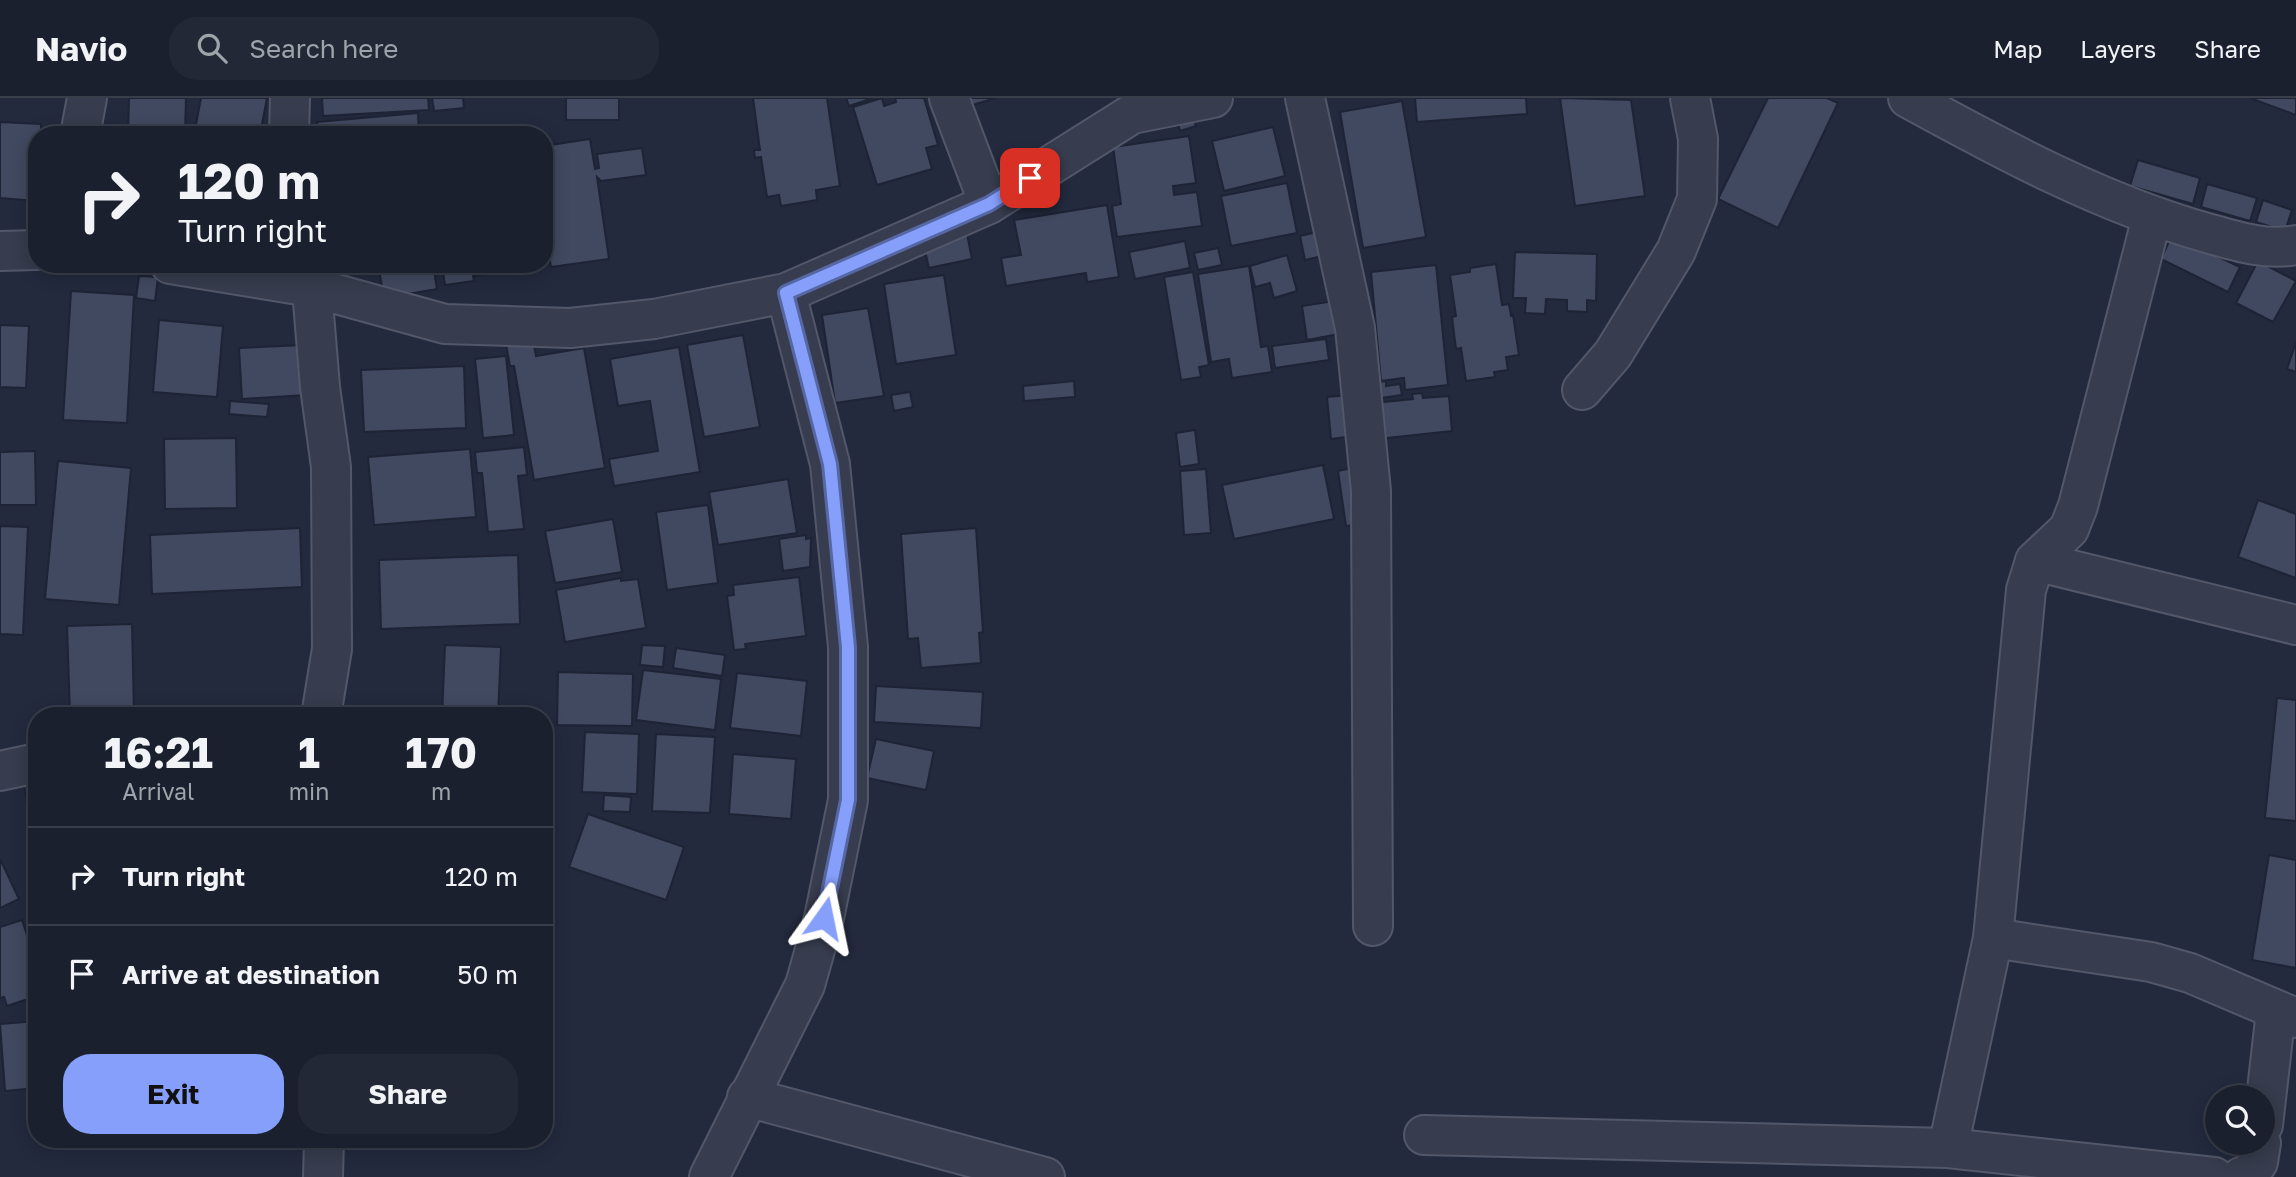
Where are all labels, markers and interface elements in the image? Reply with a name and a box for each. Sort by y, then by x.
search box [169,17,659,80]
text: Navio [35,29,127,68]
icon: search [193,29,231,67]
text: Search here [249,33,398,64]
text: Map [1993,34,2042,63]
text: Layers [2080,34,2156,63]
text: Share [2194,34,2261,63]
pin [1000,148,1060,208]
text: 120 m [178,151,320,210]
icon: right [63,154,154,245]
icon: arrive [1011,159,1049,197]
text: Turn right [178,211,327,249]
text: 16:21 [104,727,213,777]
text: 1 [298,727,320,777]
text: 170 [405,727,477,777]
text: Arrival [122,777,194,805]
text: min [289,777,329,805]
text: m [431,777,451,805]
icon: right [63,857,101,895]
text: Turn right [122,861,245,892]
text: 120 m [445,861,518,892]
position arrow [787,881,861,955]
icon: arrive [63,955,101,993]
text: Arrive at destination [122,959,380,990]
text: 50 m [457,959,518,990]
button: Exit [63,1054,284,1134]
button: Share [298,1054,518,1134]
map controls [2205,1085,2275,1155]
button: search [2205,1085,2275,1155]

